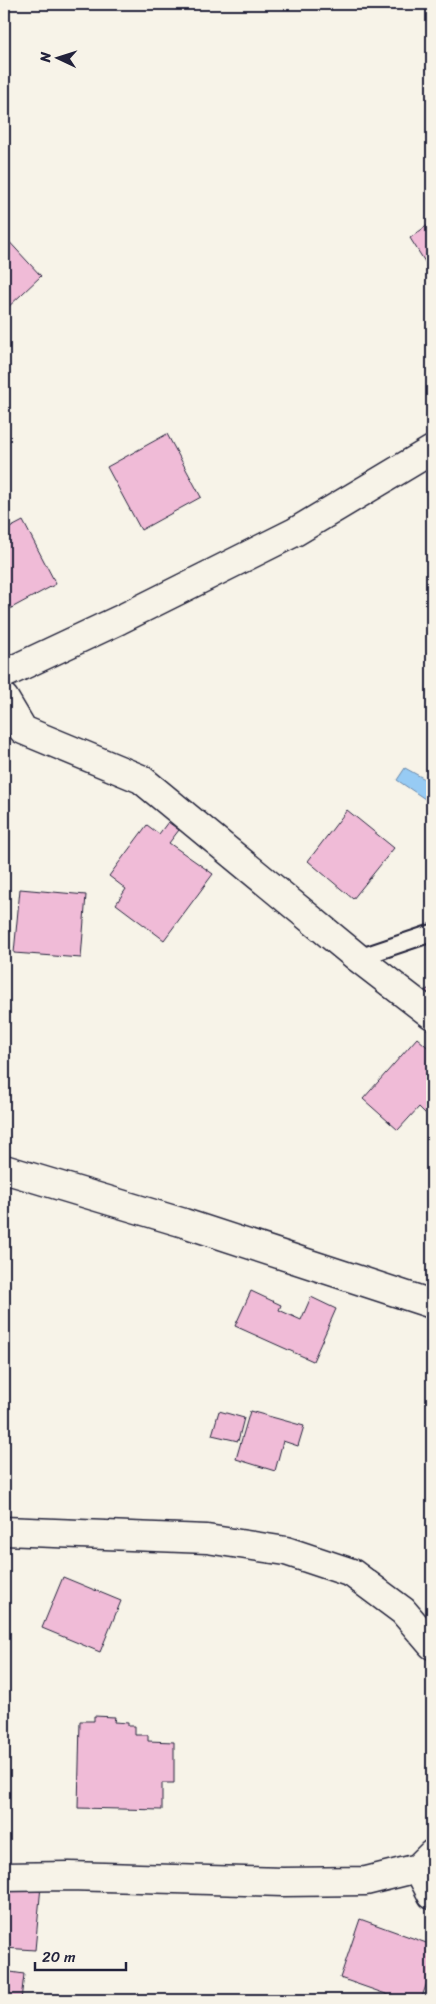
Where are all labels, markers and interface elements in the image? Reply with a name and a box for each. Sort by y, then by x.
north arrow [32,32,82,82]
text: N [33,51,58,64]
scale bar [35,1939,126,1971]
text: 20 m [42,1944,76,1970]

